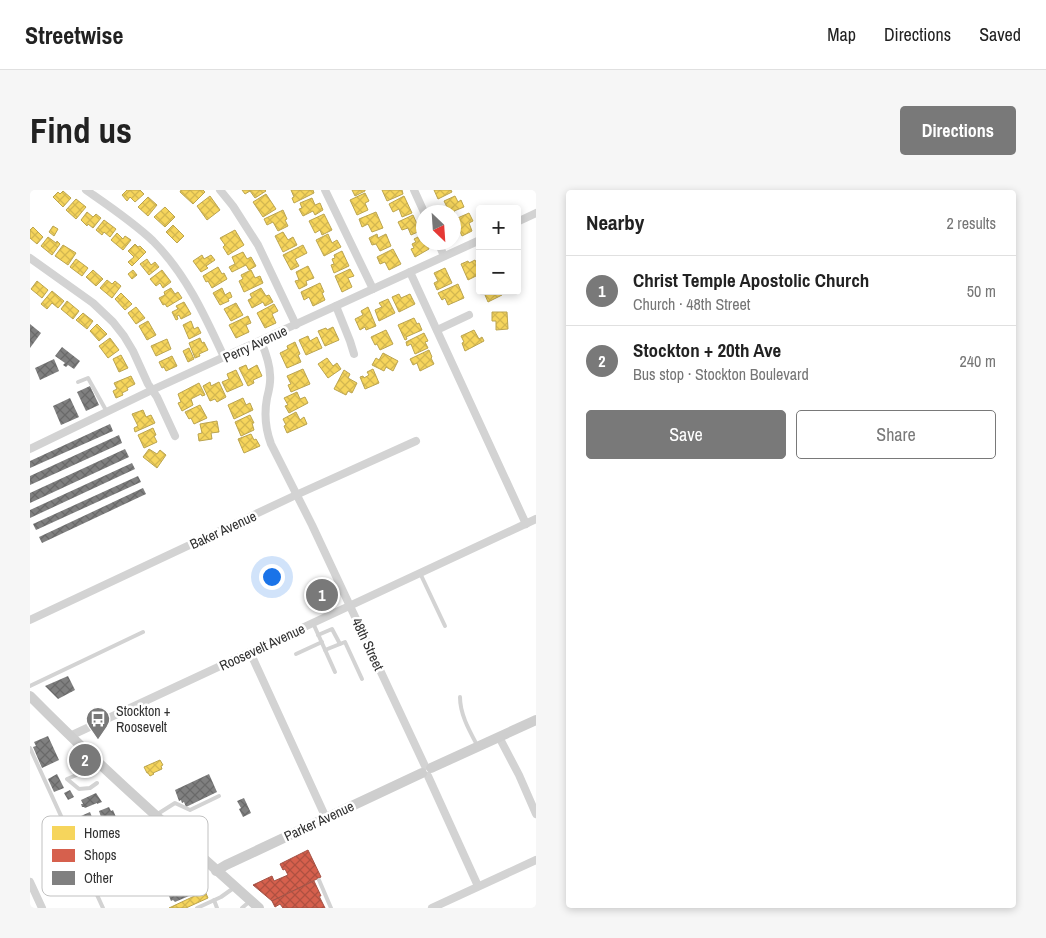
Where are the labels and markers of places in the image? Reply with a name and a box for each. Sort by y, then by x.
pin: 1 [306,576,338,614]
place label: Stockton + Roosevelt [116,702,171,736]
bus stop icon: Stockton + Roosevelt [85,706,111,740]
pin: 2 [69,741,101,779]

